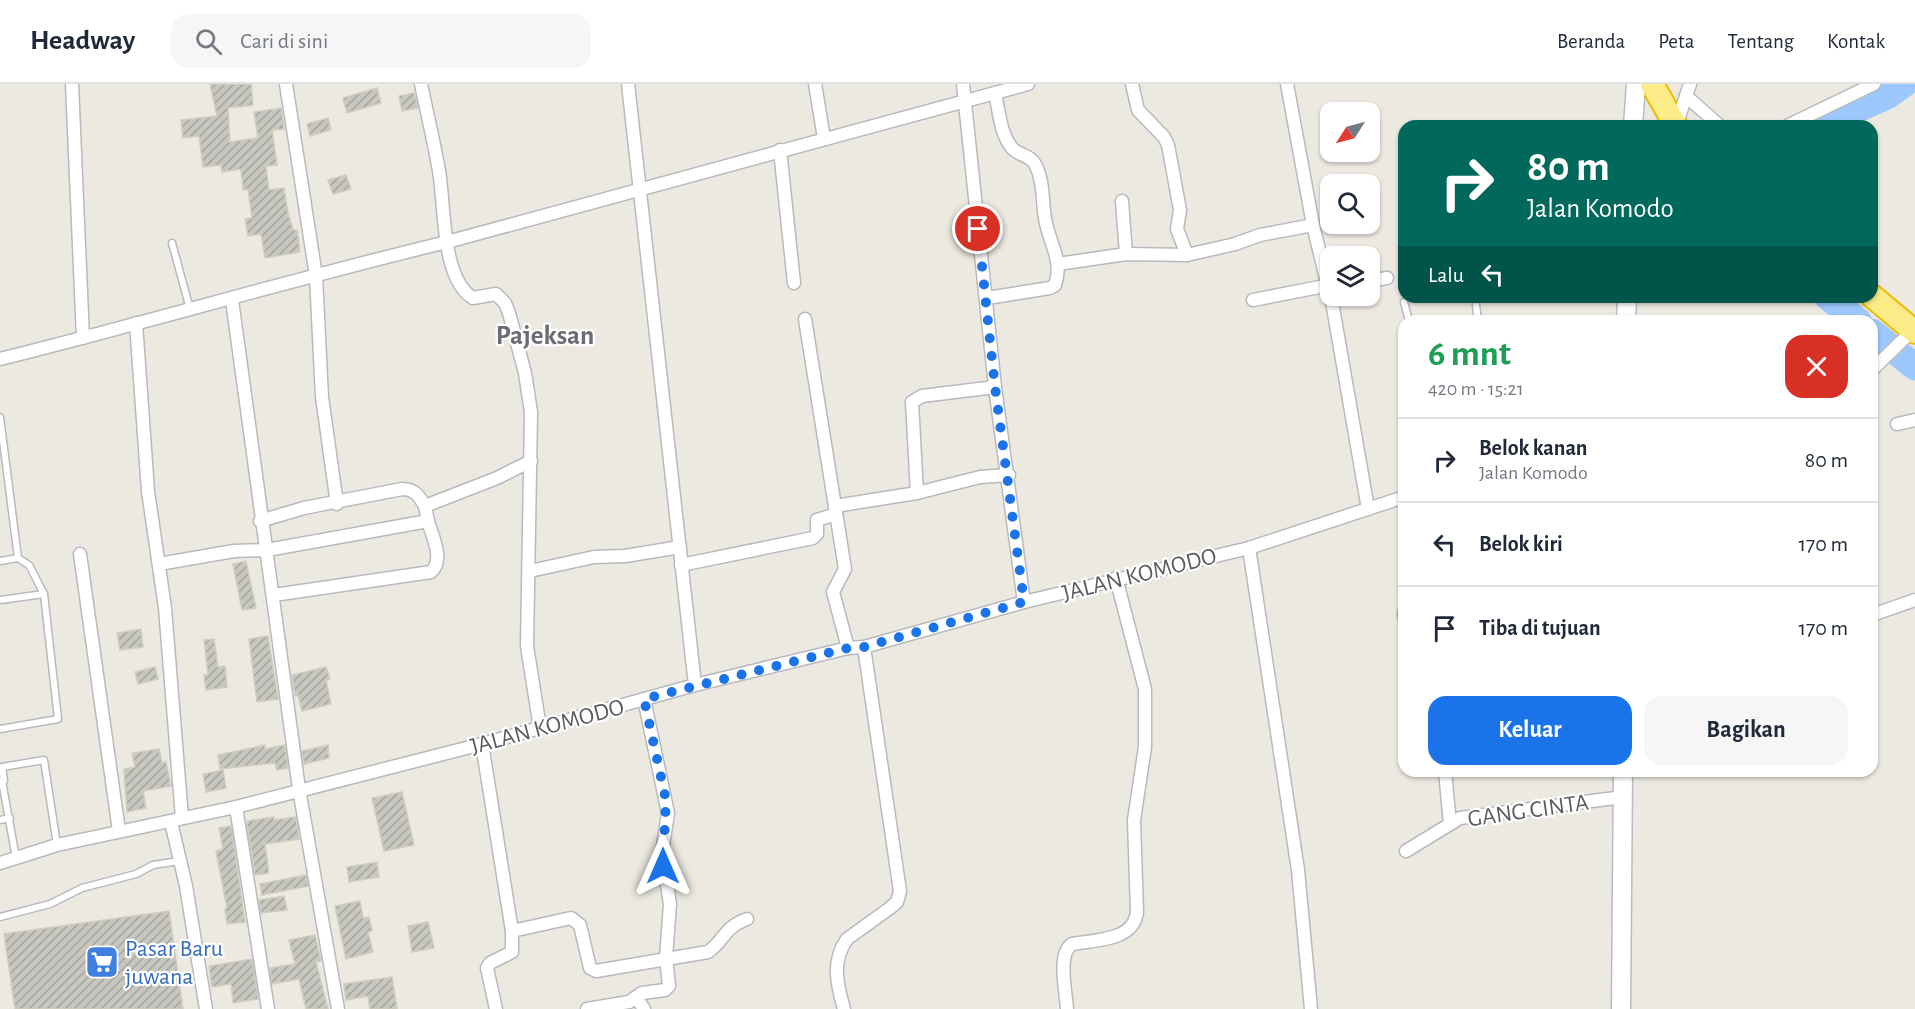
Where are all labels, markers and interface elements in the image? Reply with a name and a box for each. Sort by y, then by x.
search box [171,14,591,68]
icon: search [192,25,225,58]
text: Headway [30,27,135,55]
text: Cari di sini [240,30,328,52]
text: Beranda [1557,31,1625,52]
text: Peta [1658,31,1694,52]
text: Tentang [1727,31,1794,52]
text: Kontak [1827,31,1885,52]
north arrow [1320,102,1380,162]
map controls [1320,102,1380,306]
icon: right [1428,144,1506,222]
text: 80 m [1527,146,1610,188]
button: search [1320,174,1380,234]
text: Jalan Komodo [1527,195,1674,222]
pin [952,203,1003,254]
icon: arrive [961,212,994,245]
button: layers [1320,246,1380,306]
icon: left [1476,258,1509,291]
text: Lalu [1428,264,1464,286]
district label: Pajeksan [496,322,594,350]
button: close [1785,335,1848,398]
text: 6 mnt [1428,336,1511,372]
text: 420 m · 15:21 [1428,379,1524,399]
text: Belok kanan [1479,437,1587,459]
icon: right [1428,444,1461,477]
text: 80 m [1805,449,1848,471]
text: Jalan Komodo [1479,463,1588,483]
icon: left [1428,528,1461,561]
text: Belok kiri [1479,533,1563,555]
text: 170 m [1798,533,1848,555]
street label: JALAN KOMODO [1060,544,1219,606]
icon: arrive [1428,612,1461,645]
text: Tiba di tujuan [1479,617,1601,639]
text: 170 m [1798,617,1848,639]
street label: JALAN KOMODO [468,695,627,759]
button: Keluar [1428,696,1632,765]
button: Bagikan [1644,696,1848,765]
street label: GANG CINTA [1466,791,1590,831]
position arrow [631,834,695,898]
place label: Pasar Baru juwana [125,937,223,989]
supermarket icon: Pasar Baru juwana [84,944,120,980]

